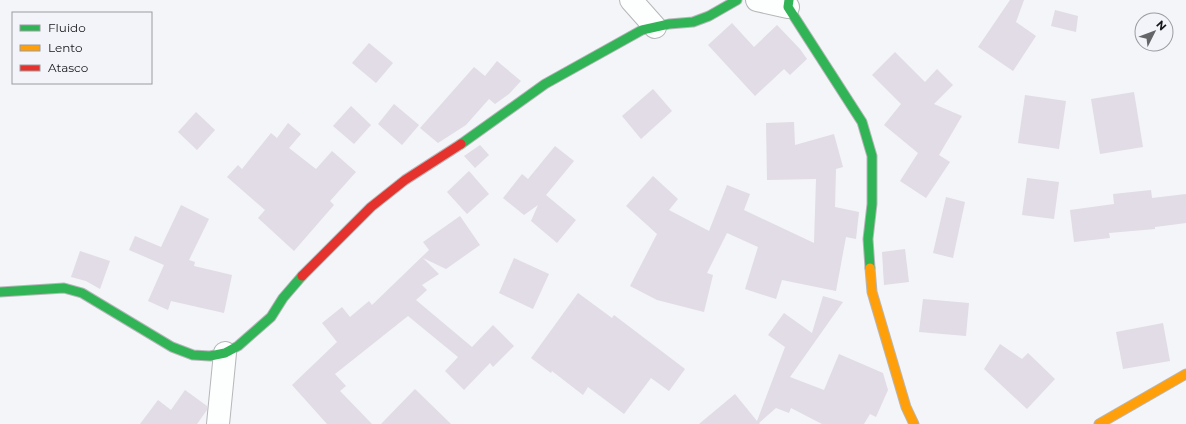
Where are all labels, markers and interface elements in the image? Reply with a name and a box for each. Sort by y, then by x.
legend [12,12,152,84]
north arrow [1134,12,1174,52]
text: N [1153,17,1170,33]
text: Fluido [48,20,86,35]
text: Lento [48,40,83,55]
text: Atasco [48,60,88,75]

